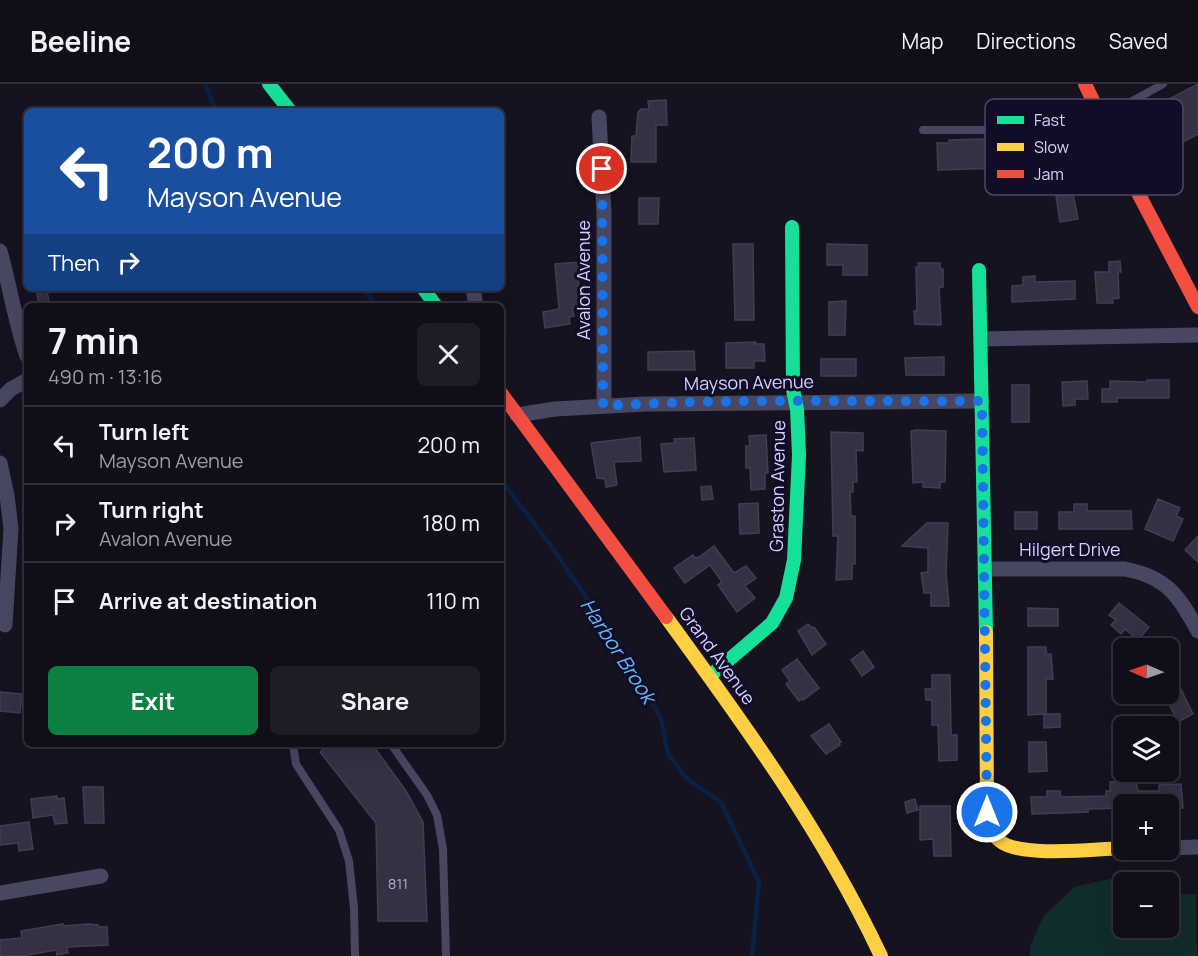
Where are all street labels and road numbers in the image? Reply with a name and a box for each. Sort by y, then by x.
street label: Avalon Avenue [571,220,595,340]
street label: Mayson Avenue [684,369,814,395]
street label: Graston Avenue [764,420,790,552]
street label: Hilgert Drive [1019,537,1121,561]
street label: Grand Avenue [674,602,761,709]

